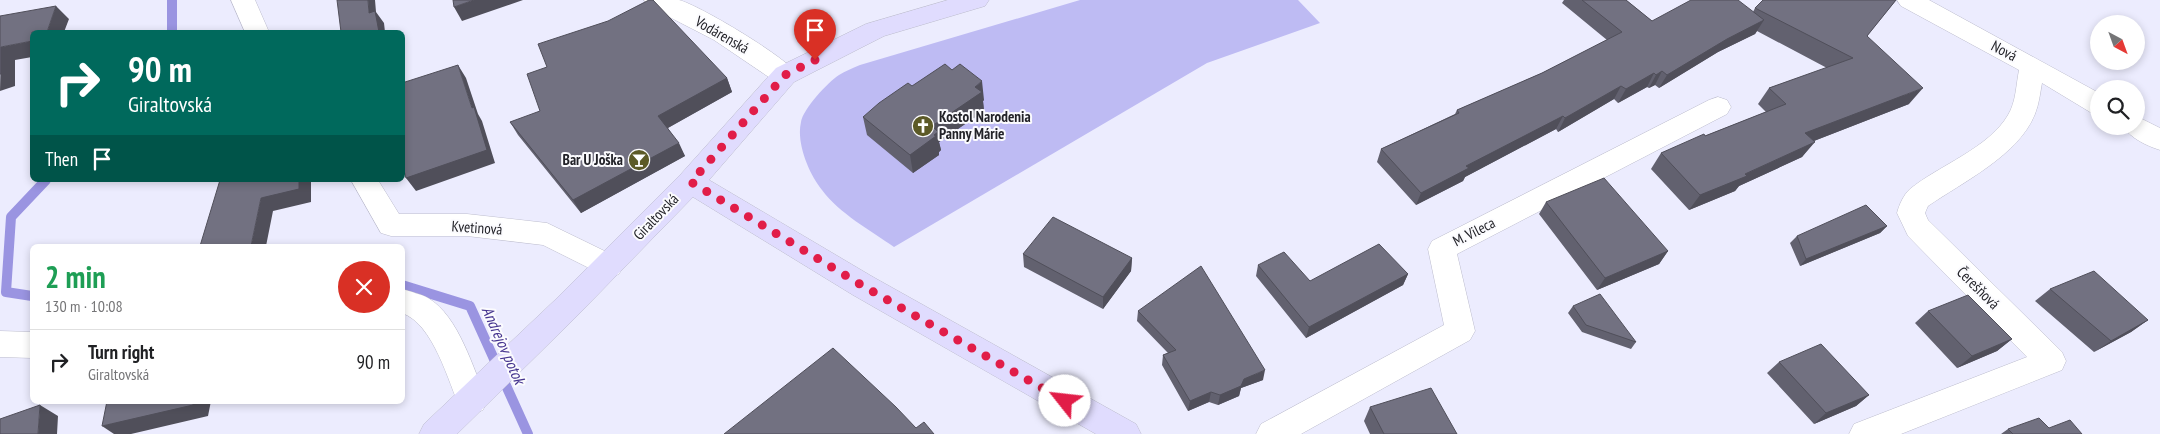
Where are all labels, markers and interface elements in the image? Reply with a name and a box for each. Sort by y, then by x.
pin [794,9,836,60]
street label: Vodárenská [691,11,753,58]
north arrow [2090,15,2145,70]
map controls [2090,15,2145,135]
icon: arrive [801,16,829,44]
street label: Nová [1988,36,2020,65]
text: 90 m [128,46,192,92]
icon: right [45,50,110,115]
button: search [2090,80,2145,135]
text: Giraltovská [128,90,212,118]
place label: Kostol Narodenia Panny Márie [939,107,1031,143]
church icon: Kostol Narodenia Panny Márie [911,114,935,138]
icon: arrive [88,145,116,173]
text: Then [45,147,78,171]
bar icon: Bar U Joška [627,148,651,172]
place label: Bar U Joška [563,150,623,169]
street label: Giraltovská [629,189,682,244]
street label: M. Vileca [1449,213,1498,250]
street label: Kvetinová [451,216,503,239]
text: 2 min [45,257,106,296]
button: close [338,261,390,313]
street label: Čerešňová [1953,262,2004,313]
text: 130 m · 10:08 [45,296,123,316]
water label: Andrejov potok [478,303,531,389]
text: Turn right [88,340,154,364]
icon: right [45,348,73,376]
text: 90 m [357,350,390,374]
text: Giraltovská [88,364,149,384]
position arrow [1038,374,1090,426]

